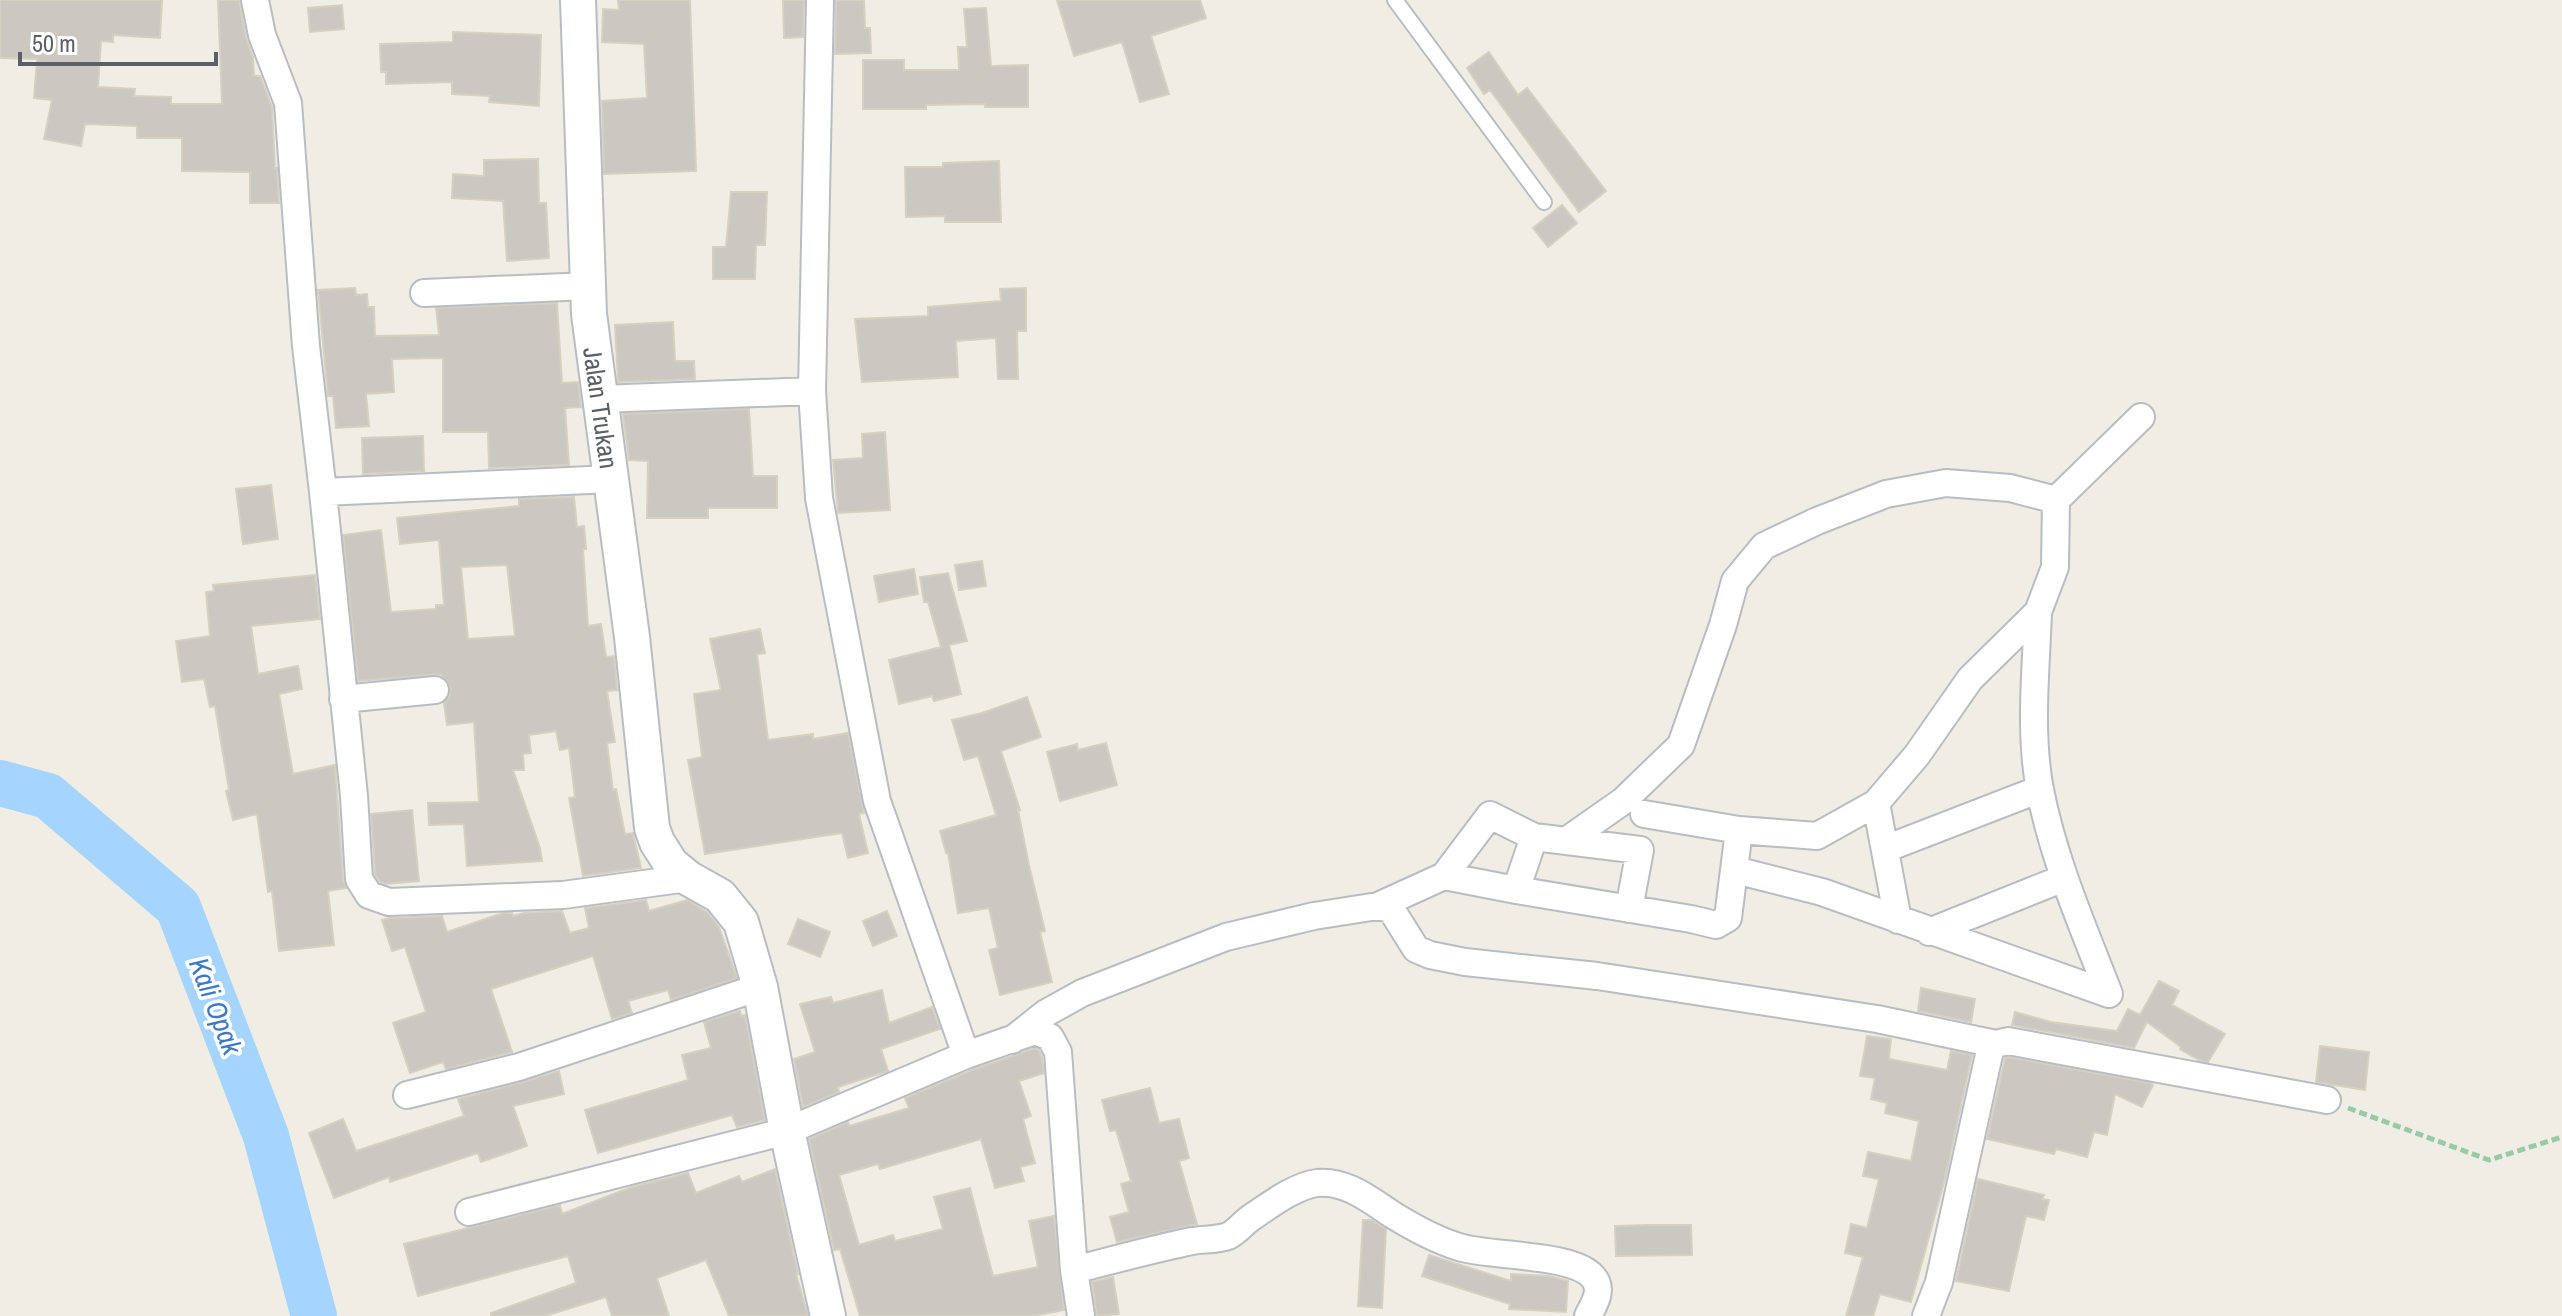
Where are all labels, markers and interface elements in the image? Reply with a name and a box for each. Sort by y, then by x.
scale bar [20,16,216,66]
text: 50 m [32,27,76,59]
street label: Jalan Trukan [575,345,627,471]
water label: Kali Opak [180,952,252,1061]

